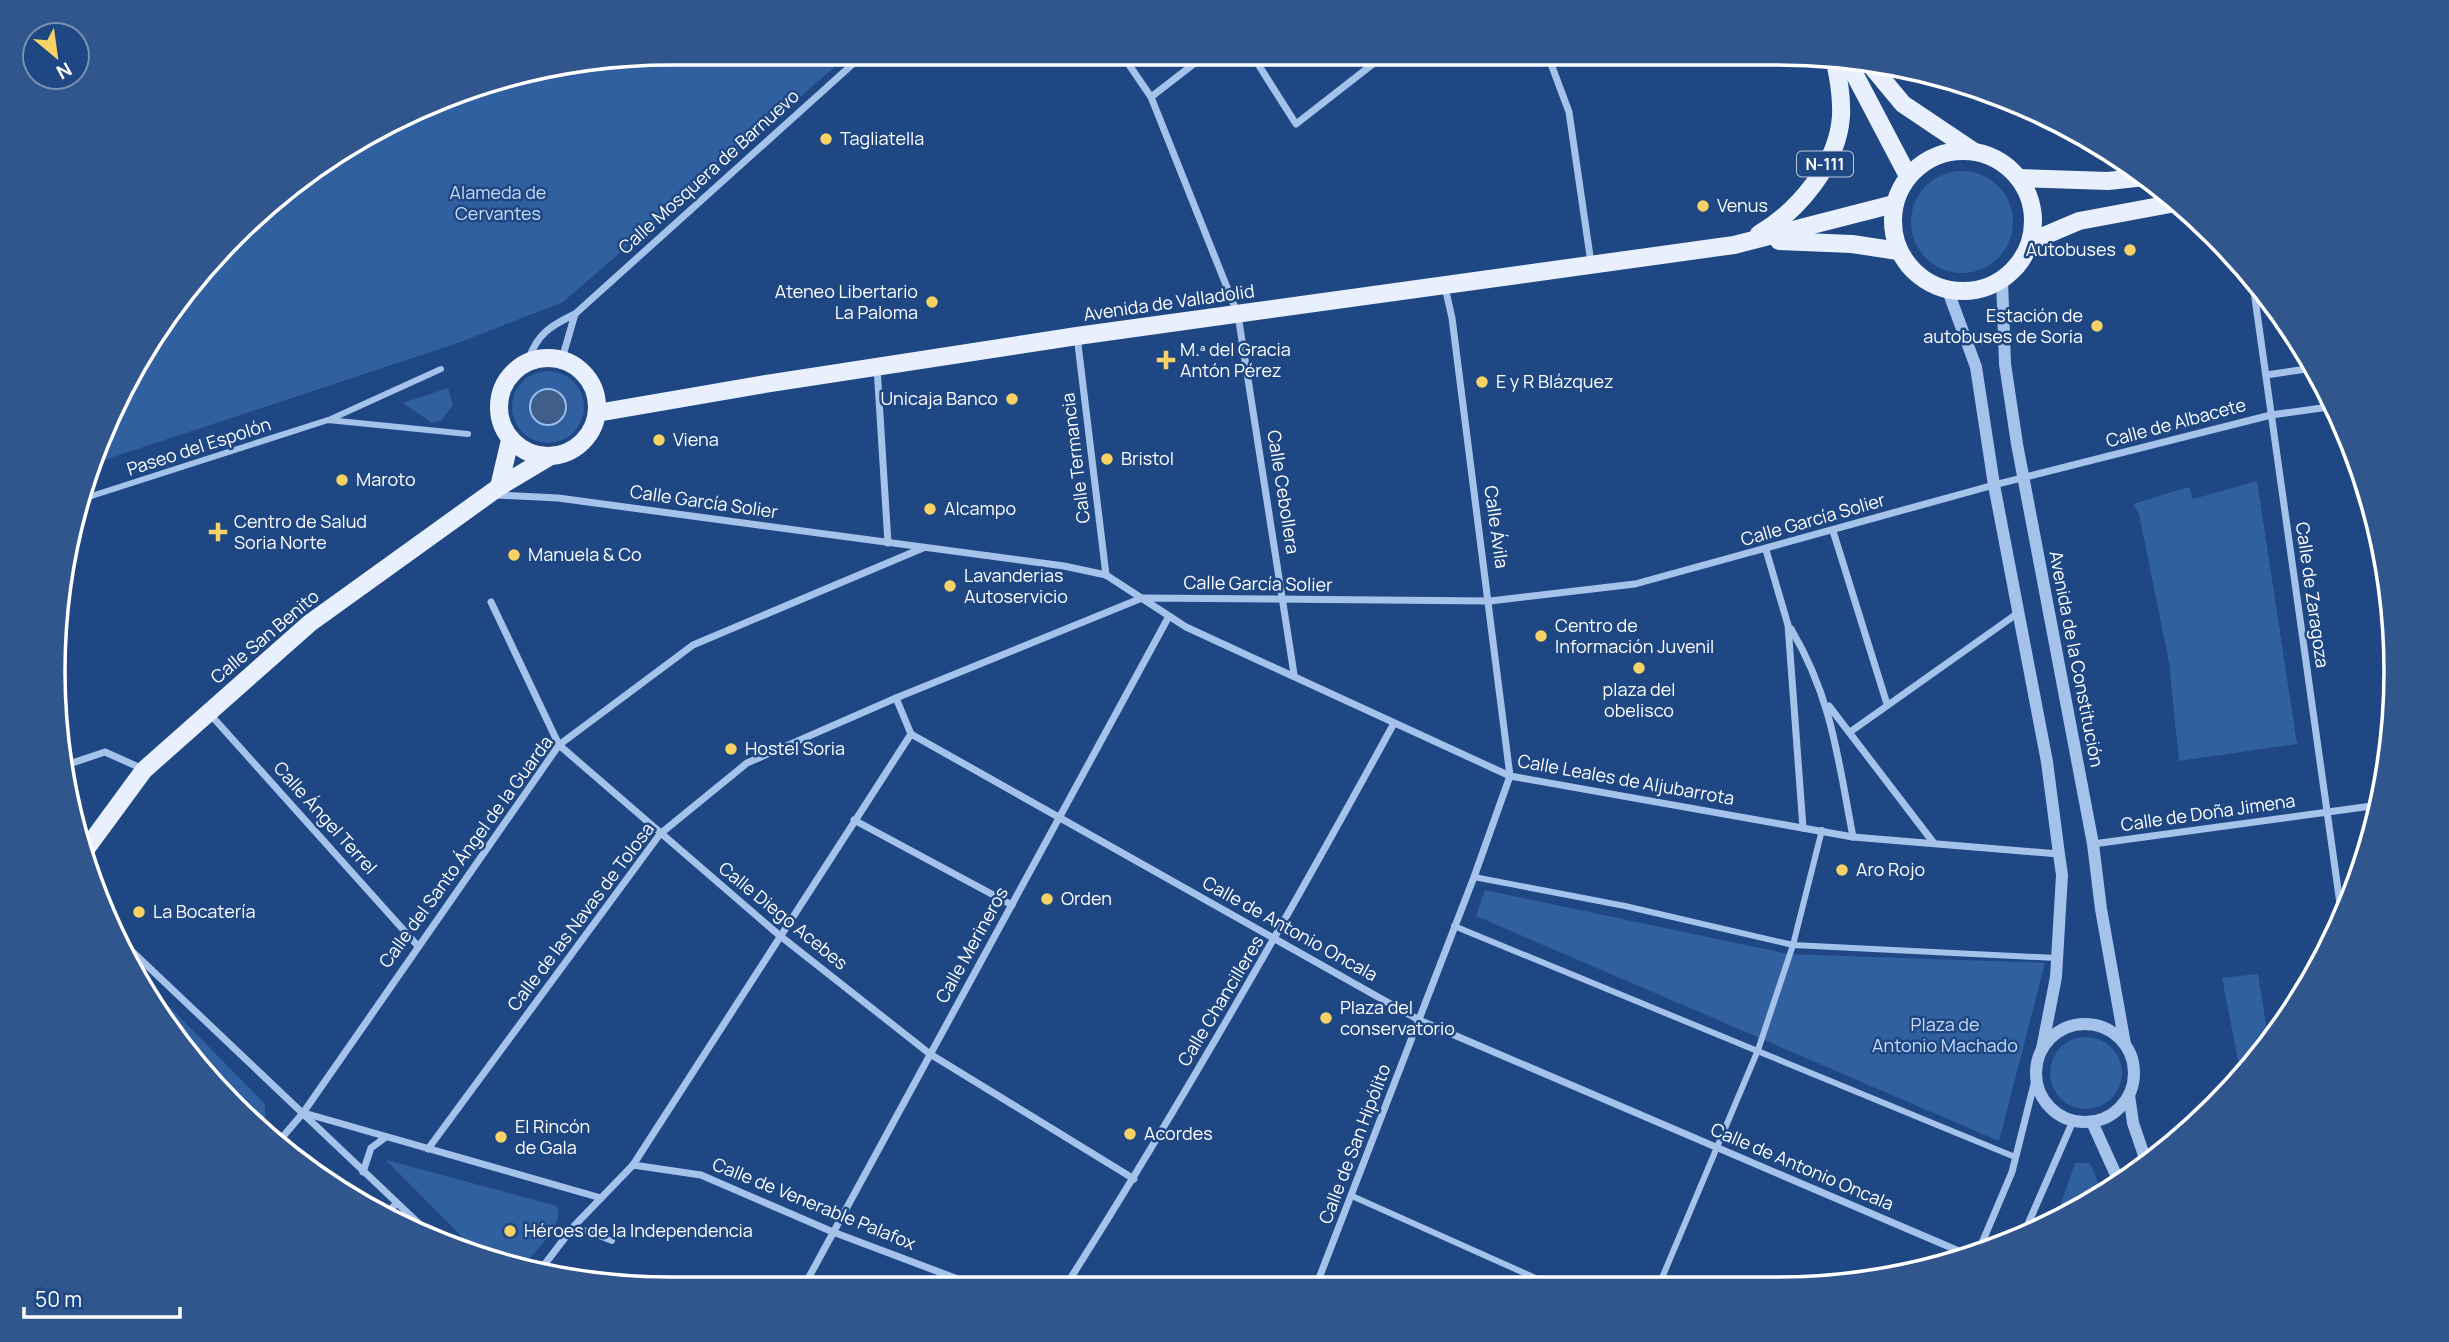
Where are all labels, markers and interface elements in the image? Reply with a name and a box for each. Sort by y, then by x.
north arrow [21,21,91,91]
text: N [52,56,77,86]
street label: Calle Mosquera de Barnuevo [613,84,804,259]
place label: Tagliatella [840,126,924,150]
marker: Tagliatella [818,131,834,147]
road number: N-111 [1797,152,1853,176]
park label: Alameda de Cervantes [450,180,546,225]
place label: Venus [1717,193,1768,217]
marker: Venus [1695,198,1711,214]
place label: Autobuses [2026,237,2116,261]
marker: Autobuses [2122,242,2138,258]
street label: Avenida de Valladolid [1082,278,1256,326]
place label: Ateneo Libertario La Paloma [775,279,918,324]
marker: Ateneo Libertario La Paloma [924,294,940,310]
place label: Estación de autobuses de Soria [1923,303,2083,348]
marker: Estación de autobuses de Soria [2089,318,2105,334]
place label: M.ª del Gracia Antón Pérez [1180,337,1291,382]
marker: M.ª del Gracia Antón Pérez [1158,352,1174,368]
place label: E y R Blázquez [1496,369,1614,393]
marker: E y R Blázquez [1474,374,1490,390]
place label: Unicaja Banco [880,386,998,410]
marker: Unicaja Banco [1004,391,1020,407]
street label: Calle Termancia [1055,391,1095,525]
street label: Calle de Albacete [2103,392,2248,452]
street label: Paseo del Espolón [124,411,274,481]
place label: Viena [673,427,719,451]
street label: Calle Cebollera [1262,428,1306,556]
marker: Viena [651,432,667,448]
place label: Bristol [1121,446,1174,470]
marker: Bristol [1099,451,1115,467]
place label: Maroto [356,467,416,491]
marker: Maroto [334,472,350,488]
street label: Calle García Solier [629,479,780,523]
street label: Calle Ávila [1479,484,1515,570]
street label: Calle García Solier [1738,487,1888,551]
place label: Alcampo [944,496,1016,520]
marker: Alcampo [922,501,938,517]
place label: Centro de Salud Soria Norte [234,509,367,554]
street label: Calle de Zaragoza [2291,520,2335,669]
marker: Centro de Salud Soria Norte [208,522,228,542]
place label: Manuela & Co [528,542,642,566]
marker: Manuela & Co [506,547,522,563]
street label: Avenida de la Constitución [2044,549,2110,769]
place label: Lavanderias Autoservicio [964,563,1068,608]
street label: Calle García Solier [1183,570,1333,596]
marker: Lavanderias Autoservicio [942,578,958,594]
street label: Calle San Benito [205,584,324,689]
place label: Centro de Información Juvenil [1555,613,1714,658]
marker: Centro de Información Juvenil [1533,628,1549,644]
marker: plaza del obelisco [1631,660,1647,676]
place label: plaza del obelisco [1603,677,1675,722]
street label: Calle del Santo Ángel de la Guarda [373,731,558,972]
place label: Hostel Soria [745,736,845,760]
marker: Hostel Soria [723,741,739,757]
street label: Calle Leales de Aljubarrota [1516,748,1736,810]
street label: Calle Ángel Terrel [269,756,383,879]
street label: Calle de Doña Jimena [2119,788,2297,836]
street label: Calle de las Navas de Tolosa [501,817,659,1015]
street label: Calle Diego Acebes [714,856,853,975]
place label: Aro Rojo [1856,857,1925,881]
marker: Aro Rojo [1834,862,1850,878]
street label: Calle de Antonio Oncala [1199,870,1382,986]
street label: Calle Merineros [929,882,1013,1007]
place label: Orden [1061,886,1112,910]
marker: Orden [1039,891,1055,907]
place label: La Bocatería [153,899,255,923]
marker: La Bocatería [131,904,147,920]
street label: Calle Chancilleres [1172,931,1269,1070]
place label: Plaza del conservatorio [1340,995,1455,1040]
marker: Plaza del conservatorio [1318,1010,1334,1026]
park label: Plaza de Antonio Machado [1872,1012,2018,1057]
street label: Calle de San Hipólito [1313,1060,1396,1227]
place label: El Rincón de Gala [515,1114,590,1159]
street label: Calle de Antonio Oncala [1707,1117,1898,1216]
place label: Acordes [1144,1121,1213,1145]
marker: Acordes [1122,1126,1138,1142]
marker: El Rincón de Gala [493,1129,509,1145]
street label: Calle de Venerable Palafox [709,1151,920,1255]
place label: Héroes de la Independencia [524,1218,753,1242]
marker: Héroes de la Independencia [502,1223,518,1239]
scale bar [24,1276,180,1320]
text: 50 m [35,1285,82,1313]

